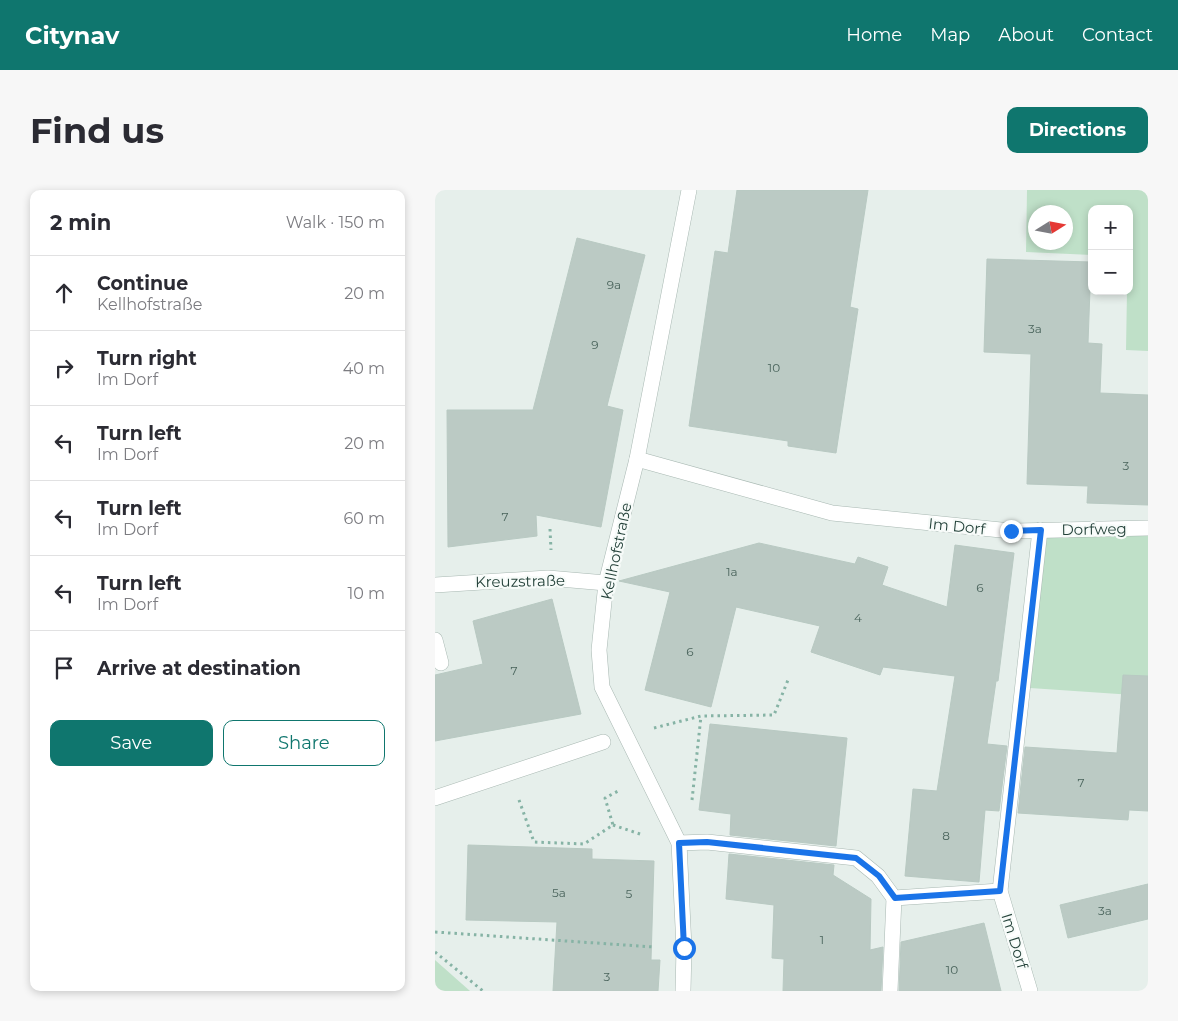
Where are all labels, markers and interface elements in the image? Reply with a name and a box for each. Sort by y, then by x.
text: Citynav [25,21,119,50]
text: Home [846,24,902,46]
text: Map [930,24,970,46]
text: About [998,24,1054,46]
text: Contact [1082,24,1153,46]
button: Directions [1007,107,1148,153]
text: Find us [30,109,164,152]
north arrow [1028,205,1073,250]
map controls [1088,205,1133,295]
button: + [1088,205,1133,250]
text: 2 min [50,210,111,235]
text: Walk · 150 m [286,213,385,232]
button: − [1088,250,1133,295]
text: Continue [97,272,188,295]
house number: 9a [607,277,621,292]
icon: ahead [50,279,78,307]
text: 20 m [344,284,385,303]
text: Kellhofstraße [97,295,202,314]
house number: 3a [1028,321,1042,336]
house number: 9 [591,337,599,352]
text: Turn right [97,347,197,370]
icon: right [50,354,78,382]
text: 40 m [343,359,385,378]
house number: 10 [768,360,780,375]
text: Im Dorf [97,370,158,389]
text: Turn left [97,422,182,445]
icon: left [50,429,78,457]
text: 20 m [344,434,385,453]
text: Im Dorf [97,445,158,464]
house number: 3 [1123,458,1130,473]
text: Turn left [97,497,182,520]
street label: Kellhofstraße [596,501,636,601]
icon: left [50,504,78,532]
text: 60 m [343,509,385,528]
house number: 7 [501,509,509,524]
street label: Im Dorf [928,514,987,539]
street label: Dorfweg [1061,519,1127,539]
text: Im Dorf [97,520,158,539]
route end [1000,520,1023,543]
house number: 1a [726,564,738,579]
street label: Kreuzstraße [475,571,565,591]
text: Turn left [97,572,182,595]
icon: left [50,579,78,607]
house number: 6 [976,580,984,595]
text: 10 m [347,584,385,603]
text: Im Dorf [97,595,158,614]
house number: 4 [854,610,862,625]
house number: 6 [686,644,694,659]
icon: arrive [50,654,78,682]
text: Arrive at destination [97,657,301,680]
house number: 7 [510,663,518,678]
button: Save [50,720,213,766]
button: Share [223,720,385,766]
house number: 7 [1077,775,1085,790]
house number: 8 [942,828,950,843]
house number: 5a [552,885,566,900]
house number: 5 [626,886,633,901]
house number: 3a [1098,903,1112,918]
street label: Im Dorf [998,911,1033,972]
house number: 1 [820,932,824,947]
route start [673,937,696,960]
house number: 10 [946,962,958,977]
house number: 3 [604,969,611,984]

